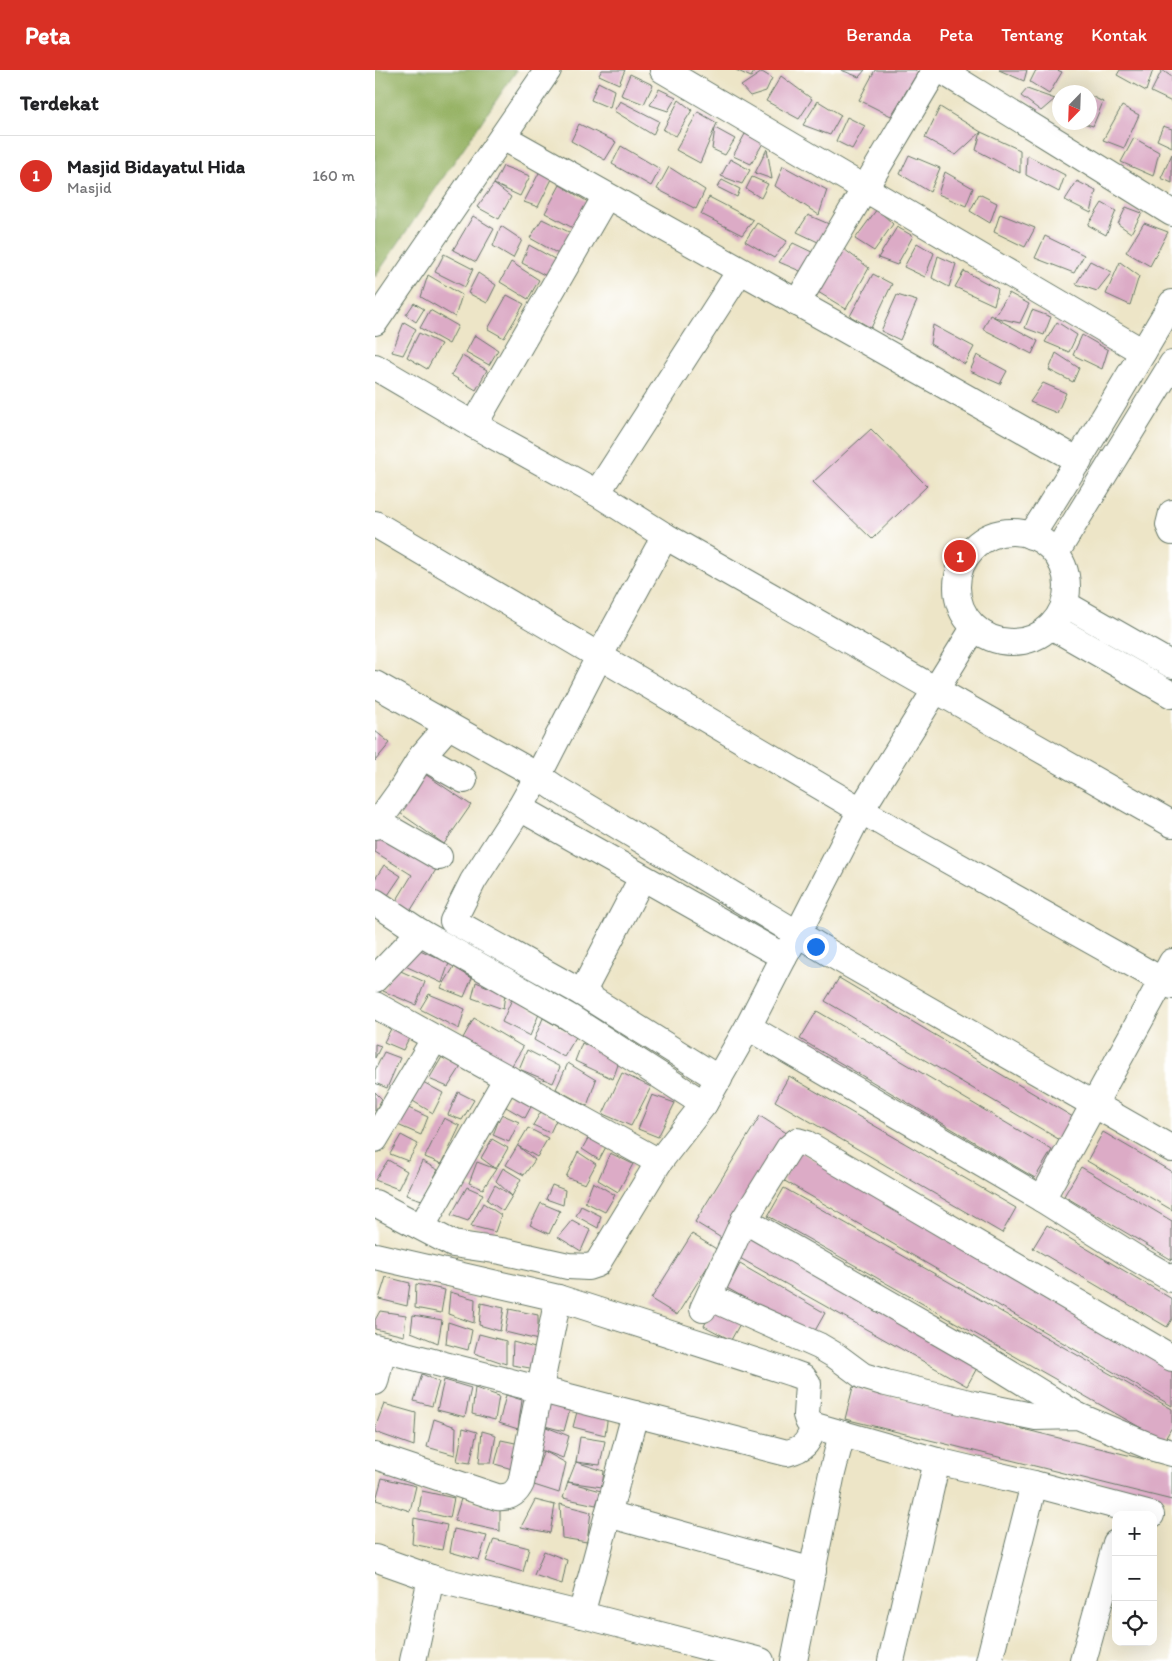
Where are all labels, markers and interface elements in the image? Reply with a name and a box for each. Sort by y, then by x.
text: Peta [25,21,70,50]
text: Beranda [846,24,911,46]
text: Peta [939,24,973,46]
text: Tentang [1001,24,1063,46]
text: Kontak [1091,24,1147,46]
north arrow [1052,85,1097,130]
text: Terdekat [20,90,99,115]
text: Masjid Bidayatul Hida [67,155,245,178]
text: 1 [32,166,40,185]
text: 160 m [312,166,355,185]
text: Masjid [67,178,112,197]
pin: 1 [944,537,976,575]
your location [803,934,829,960]
map controls [1112,1511,1157,1646]
button: + [1112,1511,1157,1556]
button: − [1112,1556,1157,1601]
button: locate [1112,1601,1157,1646]

